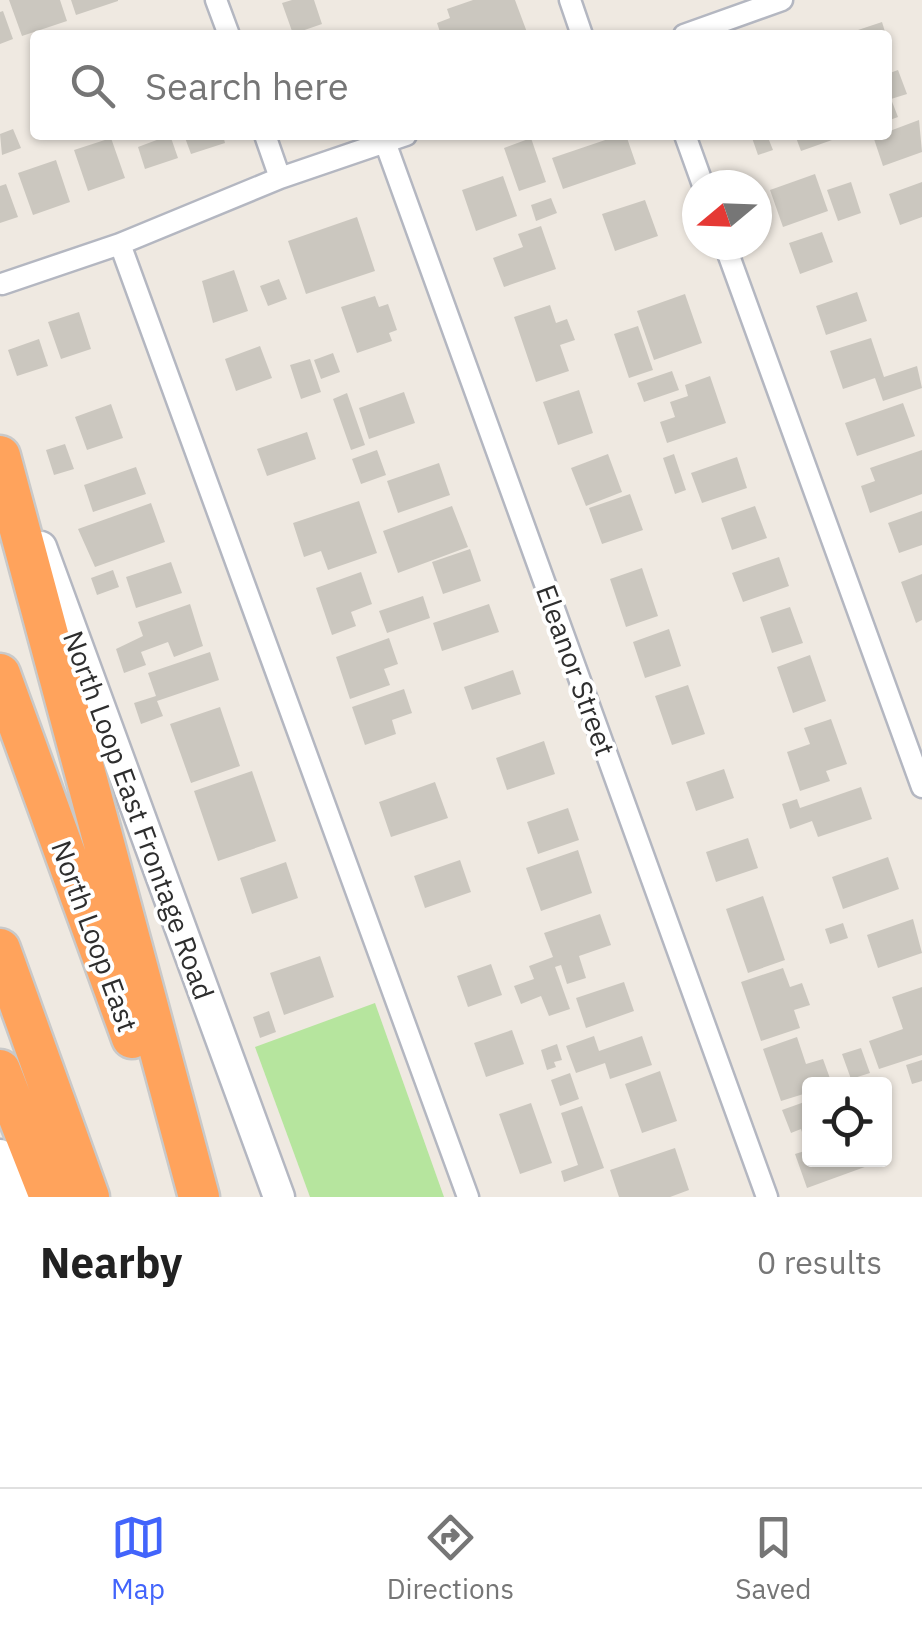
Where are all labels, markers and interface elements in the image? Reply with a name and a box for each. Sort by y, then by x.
search box [30,30,892,140]
icon: search [65,58,120,113]
text: Search here [145,61,349,110]
north arrow [682,170,772,260]
street label: Eleanor Street [528,579,624,761]
street label: North Loop East Frontage Road [57,626,221,1004]
street label: North Loop East [45,836,145,1036]
map controls [802,1077,892,1167]
button: locate [802,1077,892,1167]
text: Nearby [40,1235,182,1290]
text: 0 results [757,1241,882,1283]
tab: Map [111,1510,166,1607]
tab: Directions [387,1510,514,1607]
tab: Saved [735,1510,811,1607]

